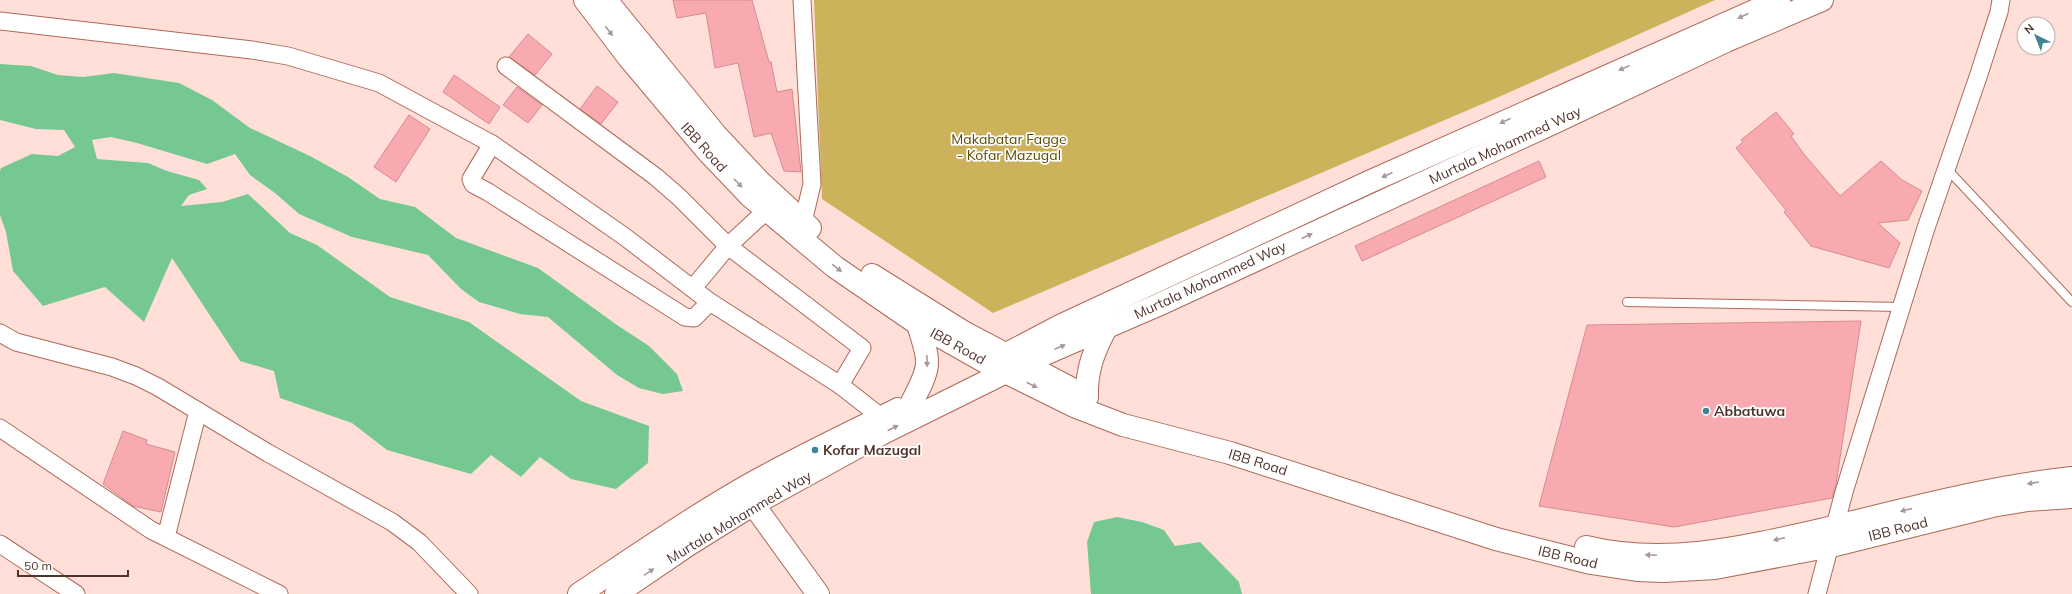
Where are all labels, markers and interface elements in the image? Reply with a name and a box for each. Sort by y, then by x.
one-way arrow [1737,13,1749,19]
north arrow [2016,16,2056,56]
text: N [2021,21,2037,37]
one-way arrow [604,26,613,37]
one-way arrow [1618,65,1630,71]
street label: Murtala Mohammed Way [1426,102,1584,188]
street label: IBB Road [677,118,731,176]
one-way arrow [1500,118,1511,124]
park label: Makabatar Fagge - Kofar Mazugal [951,130,1067,164]
one-way arrow [1380,172,1392,178]
one-way arrow [733,178,743,188]
one-way arrow [1301,233,1312,239]
street label: Murtala Mohammed Way [1131,237,1289,323]
one-way arrow [831,264,842,272]
street label: IBB Road [927,323,989,369]
one-way arrow [1055,344,1066,350]
one-way arrow [924,355,930,368]
one-way arrow [1026,382,1038,388]
place label: Abbatuwa [1714,402,1785,420]
marker: Abbatuwa [1701,406,1711,416]
one-way arrow [887,425,899,431]
place label: Kofar Mazugal [823,441,921,459]
marker: Kofar Mazugal [810,445,820,455]
street label: IBB Road [1226,445,1290,479]
street label: Murtala Mohammed Way [663,466,815,567]
one-way arrow [2027,480,2039,486]
one-way arrow [1900,508,1912,514]
street label: IBB Road [1866,513,1930,545]
one-way arrow [1773,536,1785,542]
street label: IBB Road [1536,541,1600,573]
scale bar [18,552,128,578]
one-way arrow [1644,552,1657,558]
text: 50 m [24,558,52,573]
one-way arrow [643,568,654,576]

